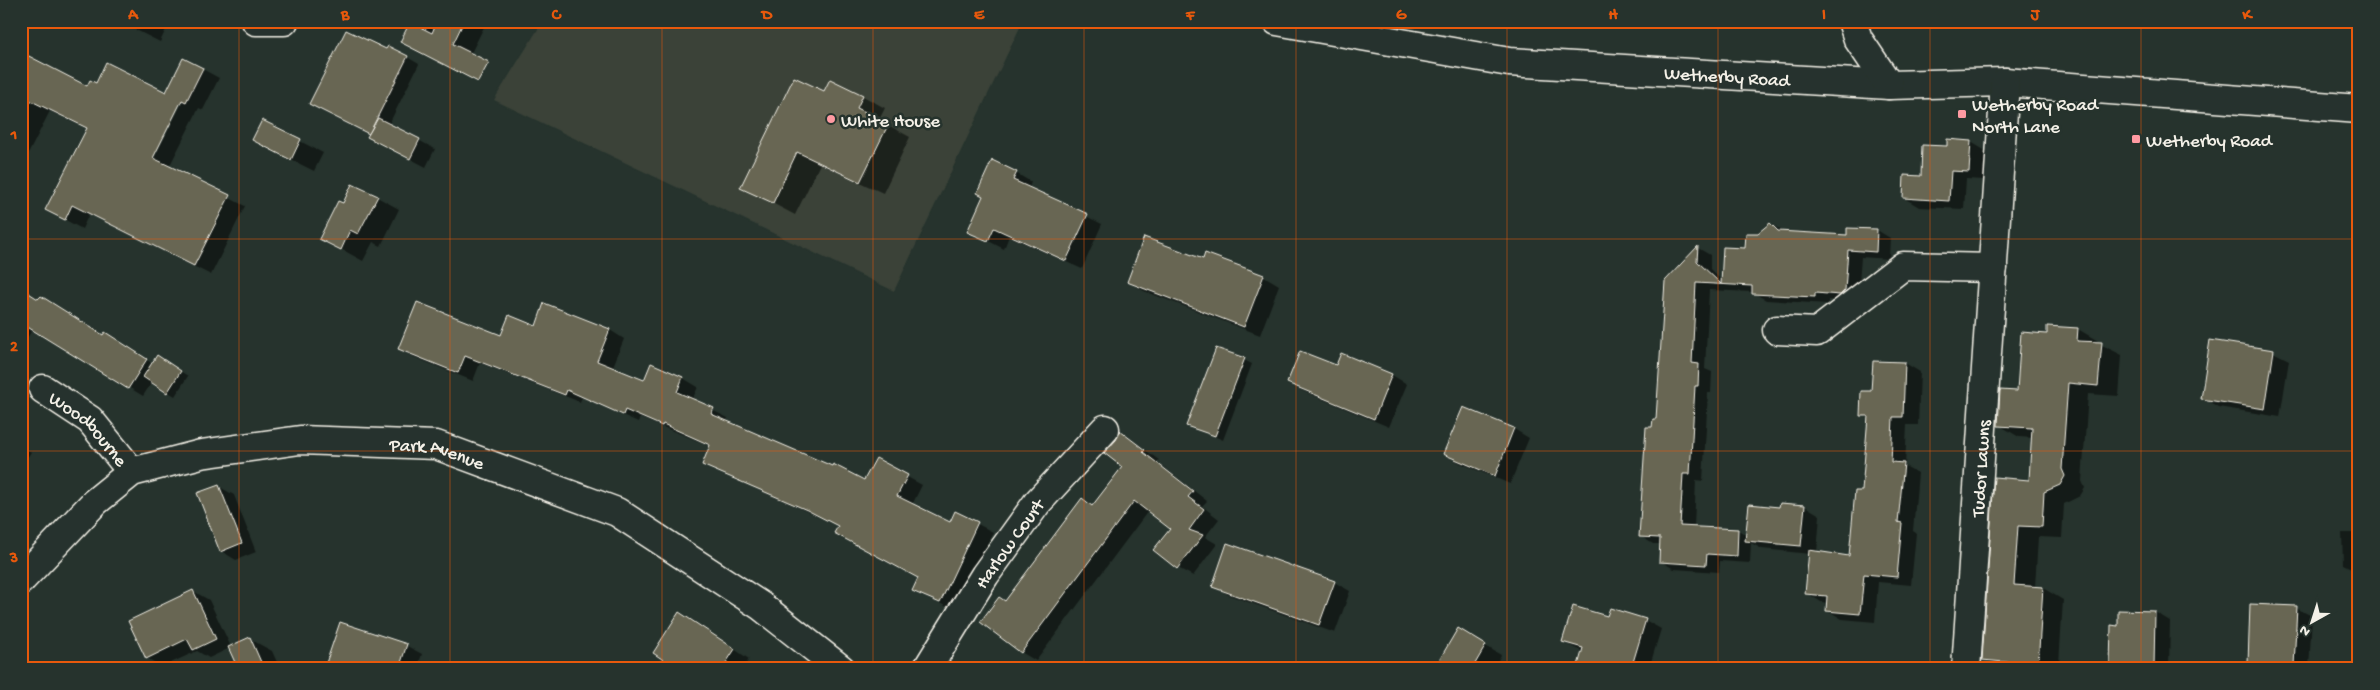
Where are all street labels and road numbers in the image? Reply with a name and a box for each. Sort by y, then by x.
street label: Wetherby Road [1663,63,1792,94]
street label: Woodbourne [43,388,131,473]
street label: Tudor Lawns [1968,419,1998,519]
street label: Park Avenue [388,435,487,477]
street label: Harlow Court [971,494,1052,594]

